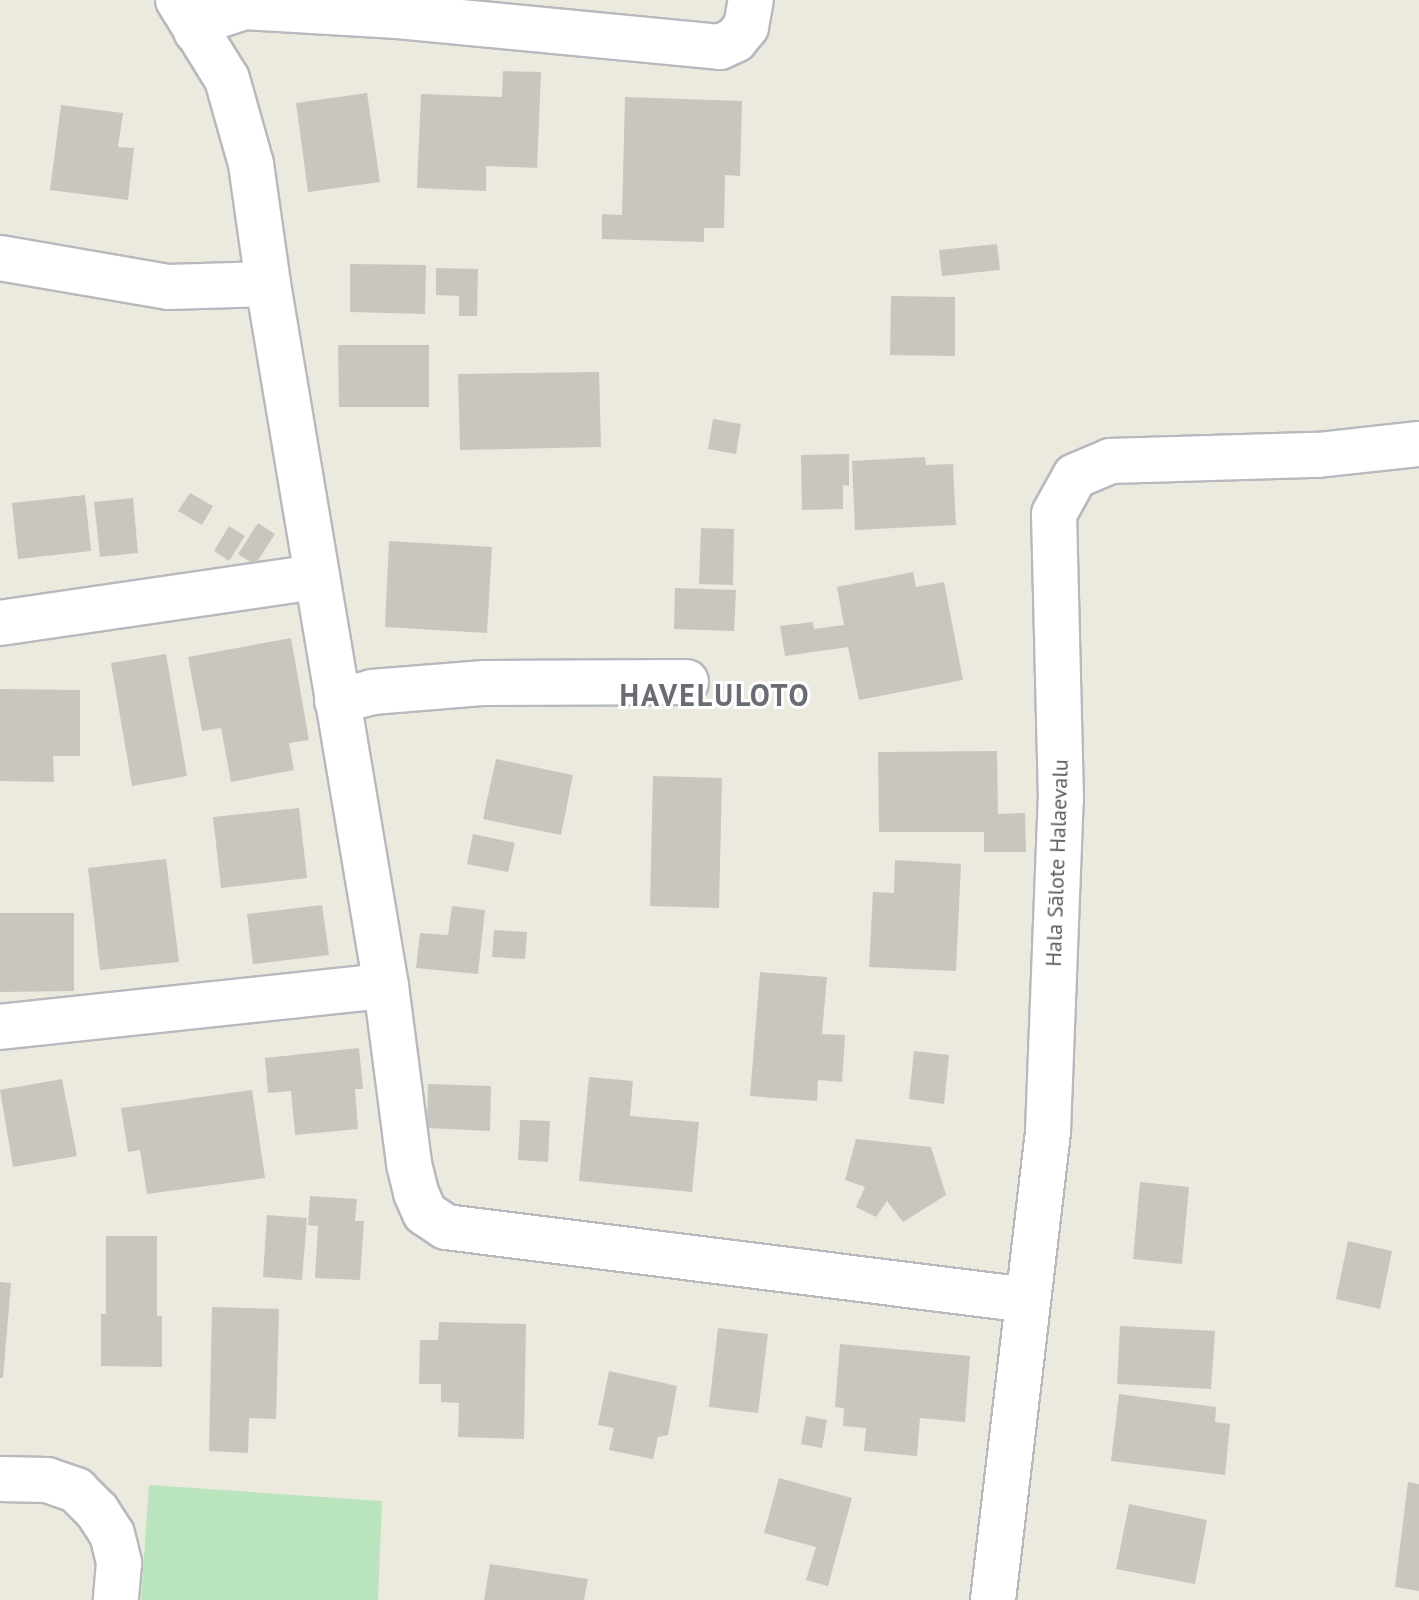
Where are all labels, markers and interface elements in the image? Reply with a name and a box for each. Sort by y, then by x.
district label: HAVELULOTO [619,677,811,713]
street label: Hala Sālote Halaevalu [1040,759,1074,967]

